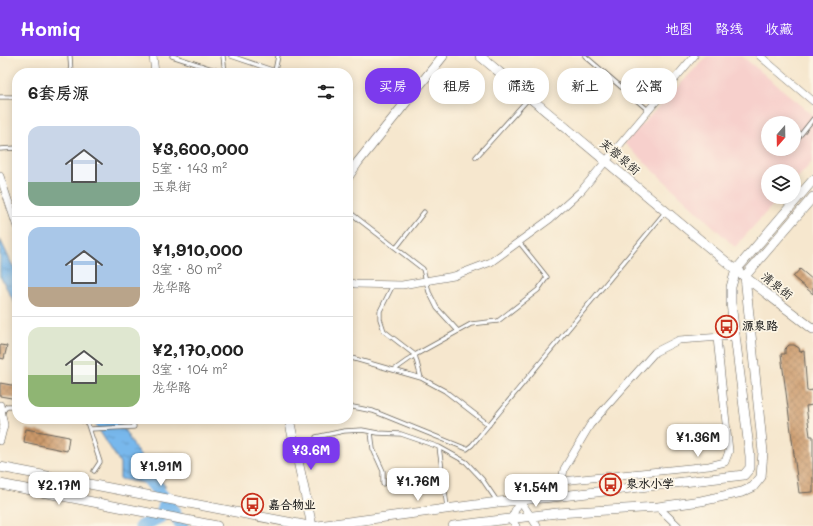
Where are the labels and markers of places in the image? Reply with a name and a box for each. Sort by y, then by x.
bus stop icon: 源泉路 [714,313,740,339]
place label: 源泉路 [742,317,778,333]
pin: ¥1.36M [665,424,731,458]
pin: ¥3.6M [283,437,339,471]
pin: ¥1.91M [128,453,194,487]
pin: ¥1.76M [385,468,451,502]
bus stop icon: 泉水小学 [597,471,623,497]
pin: ¥2.17M [26,472,92,506]
pin: ¥1.54M [503,474,569,508]
place label: 泉水小学 [626,475,674,491]
bus stop icon: 嘉合物业 [240,492,266,518]
place label: 嘉合物业 [268,496,316,512]

